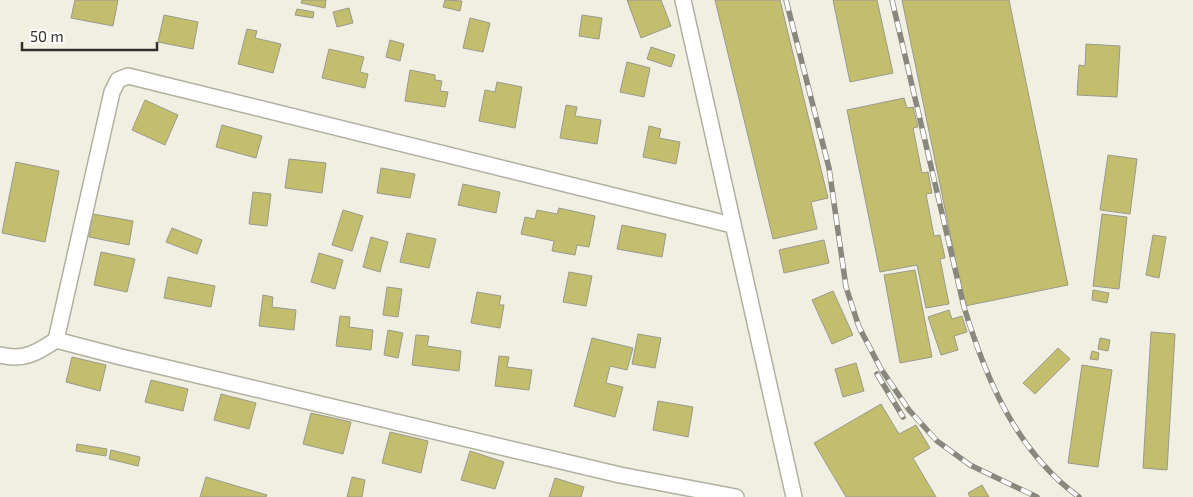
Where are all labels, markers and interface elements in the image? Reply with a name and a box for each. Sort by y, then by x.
scale bar [22,20,158,52]
text: 50 m [30,27,64,45]

